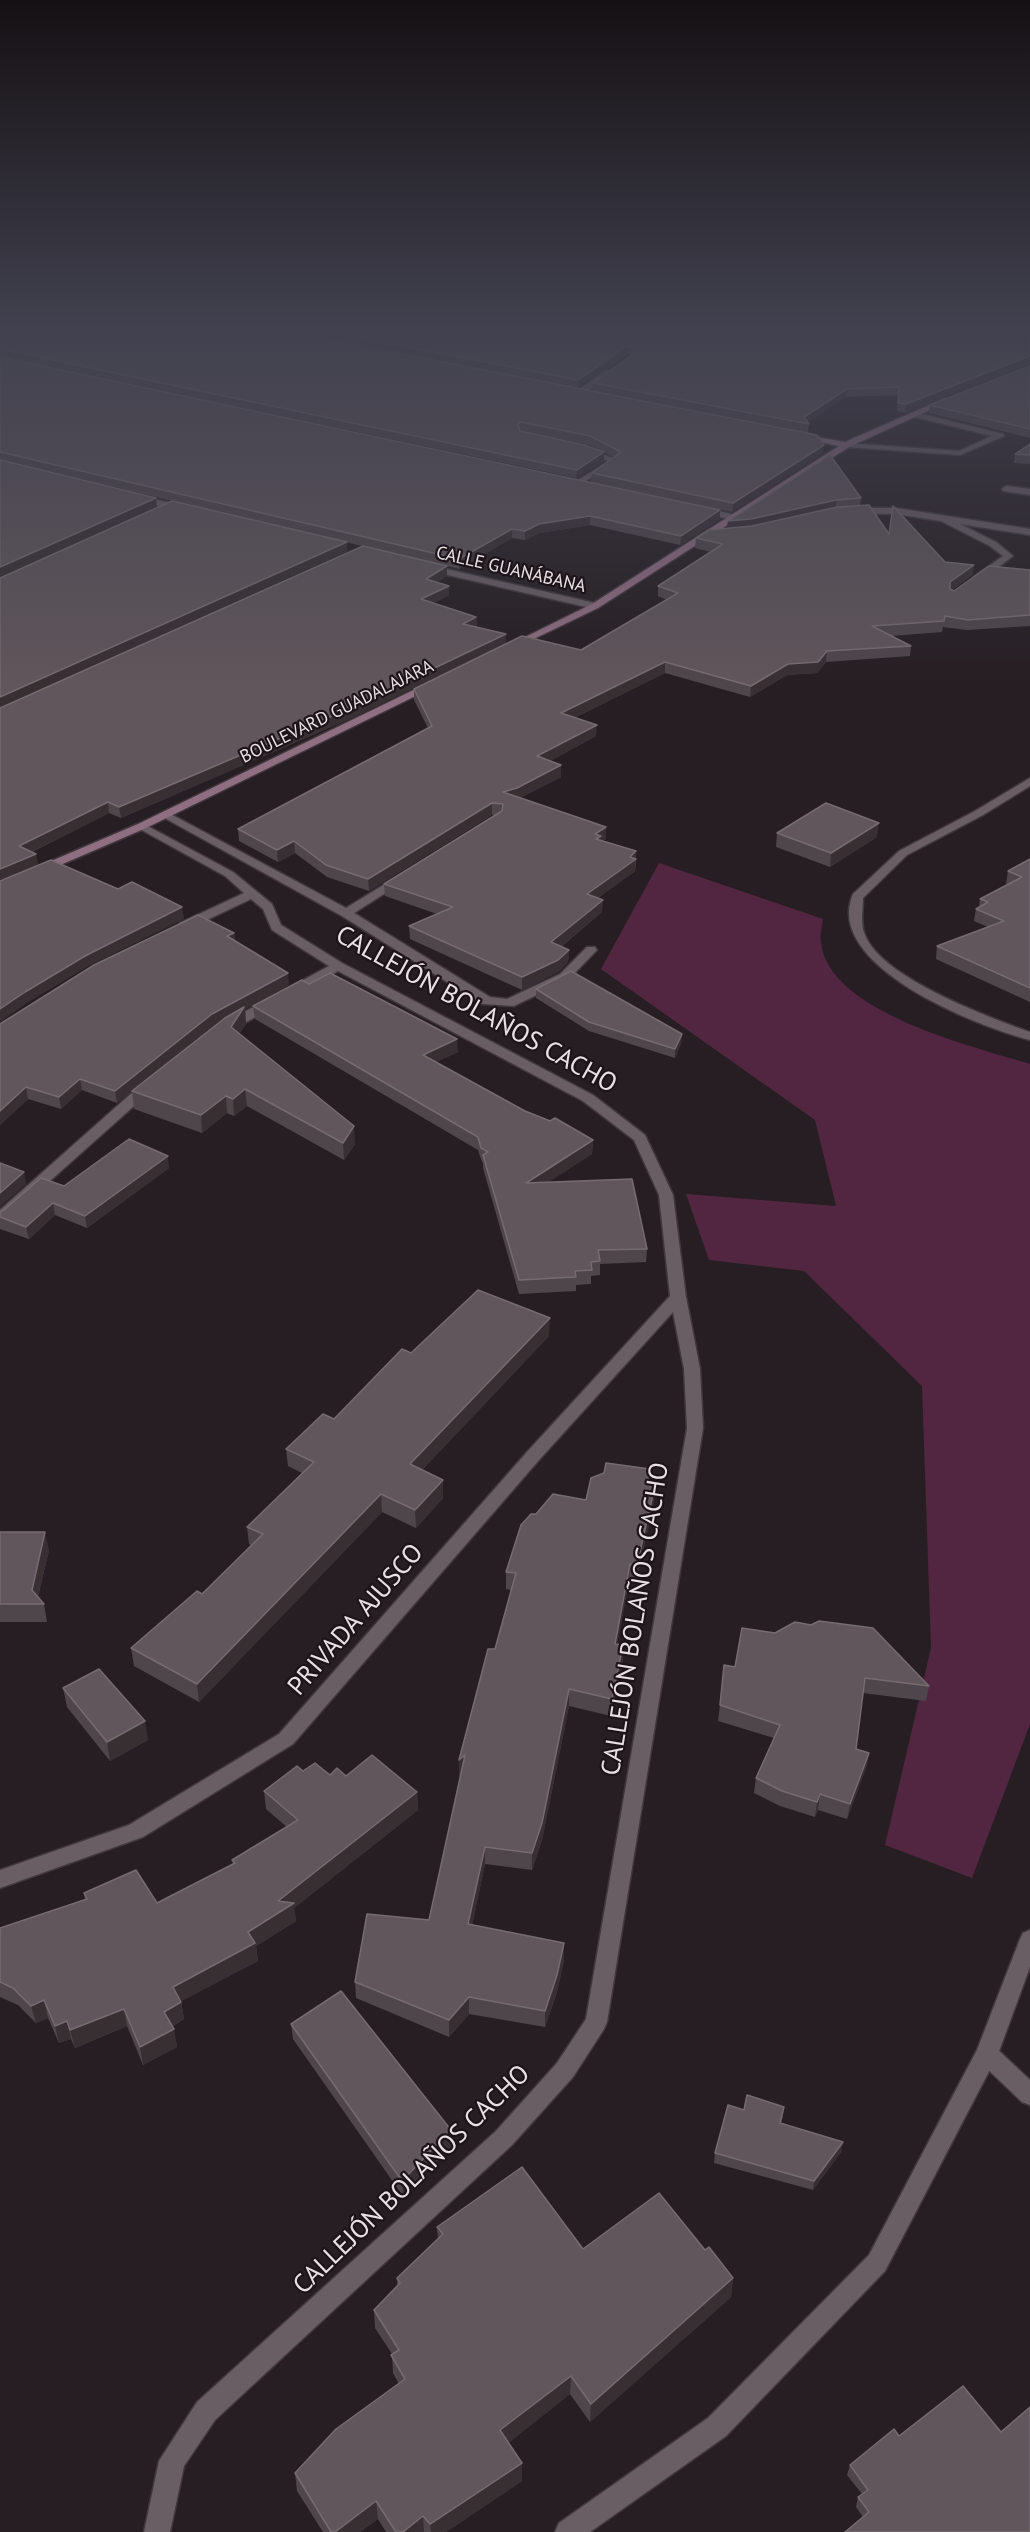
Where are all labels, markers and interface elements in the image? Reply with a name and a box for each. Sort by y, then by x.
street label: CALLE GUANÁBANA [434,542,588,598]
street label: BOULEVARD GUADALAJARA [237,656,437,768]
street label: CALLEJÓN BOLAÑOS CACHO [330,920,622,1100]
street label: CALLEJÓN BOLAÑOS CACHO [596,1460,676,1778]
street label: PRIVADA AJUSCO [282,1538,430,1702]
street label: CALLEJÓN BOLAÑOS CACHO [287,2059,537,2301]

